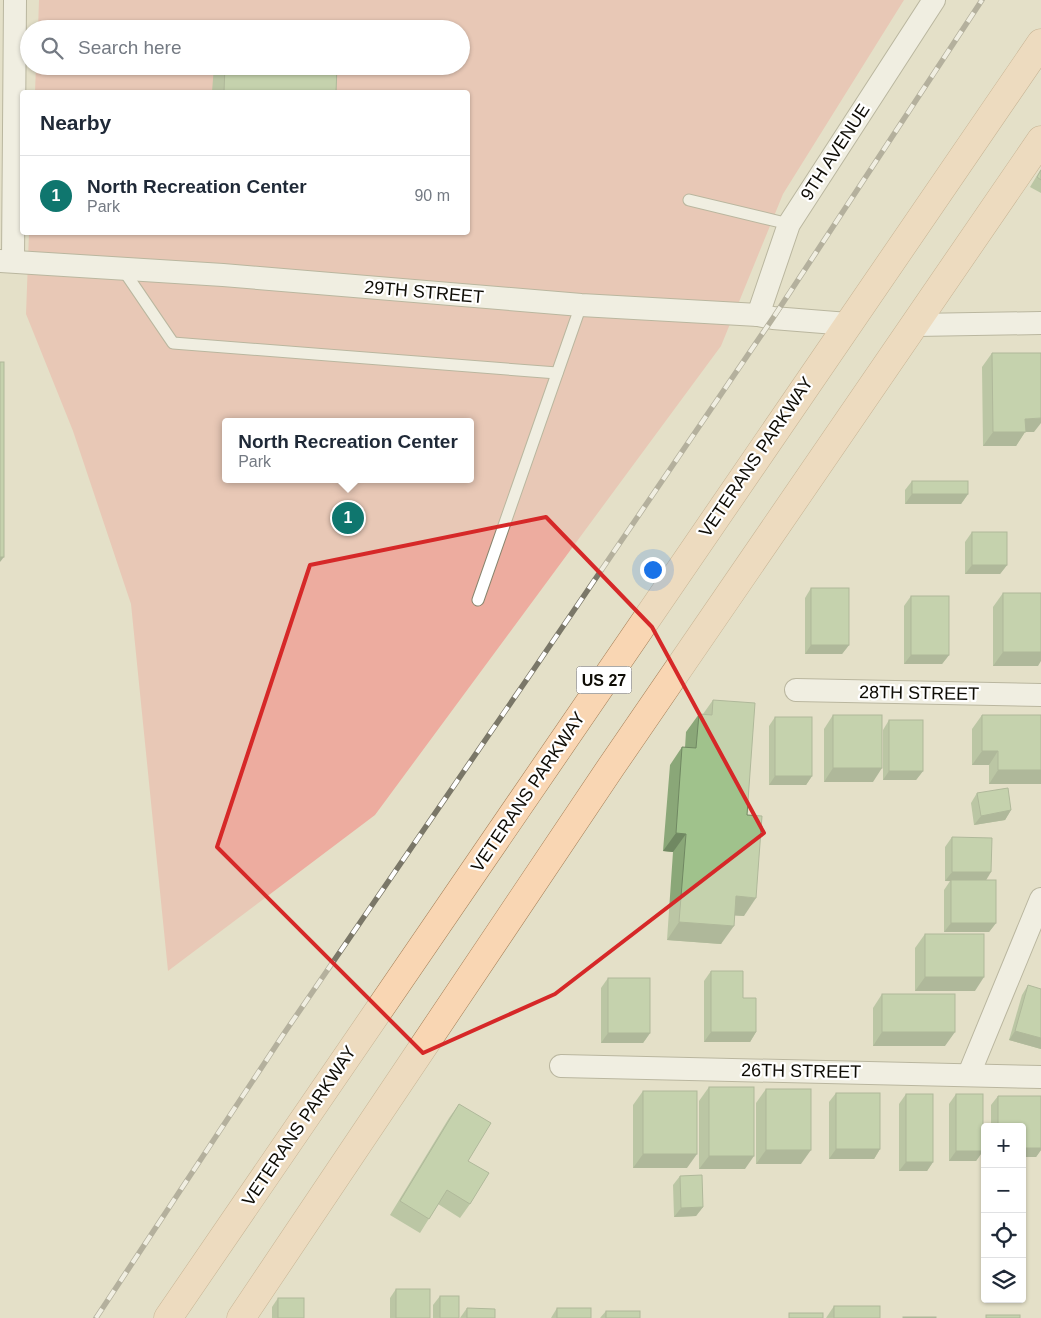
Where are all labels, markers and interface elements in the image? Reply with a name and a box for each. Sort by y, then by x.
search box [20,20,470,75]
icon: search [38,34,66,62]
text: Search here [78,37,182,58]
street label: 9TH AVENUE [796,100,874,204]
text: Nearby [40,111,111,134]
text: North Recreation Center [87,176,307,197]
text: 1 [52,187,60,204]
text: 90 m [414,187,450,204]
text: Park [87,198,120,215]
street label: 29TH STREET [363,277,485,307]
street label: VETERANS PARKWAY [695,373,817,541]
popup [222,418,474,483]
text: North Recreation Center [238,431,458,452]
text: Park [238,453,271,470]
pin: 1 [332,499,364,537]
your location [640,557,666,583]
road number: US 27 [576,666,632,694]
street label: 28TH STREET [859,682,979,704]
street label: VETERANS PARKWAY [467,708,589,876]
street label: VETERANS PARKWAY [238,1042,360,1210]
street label: 26TH STREET [741,1060,861,1082]
map controls [981,1123,1026,1303]
button: + [981,1123,1026,1168]
button: − [981,1168,1026,1213]
button: locate [981,1213,1026,1258]
button: layers [981,1258,1026,1303]

